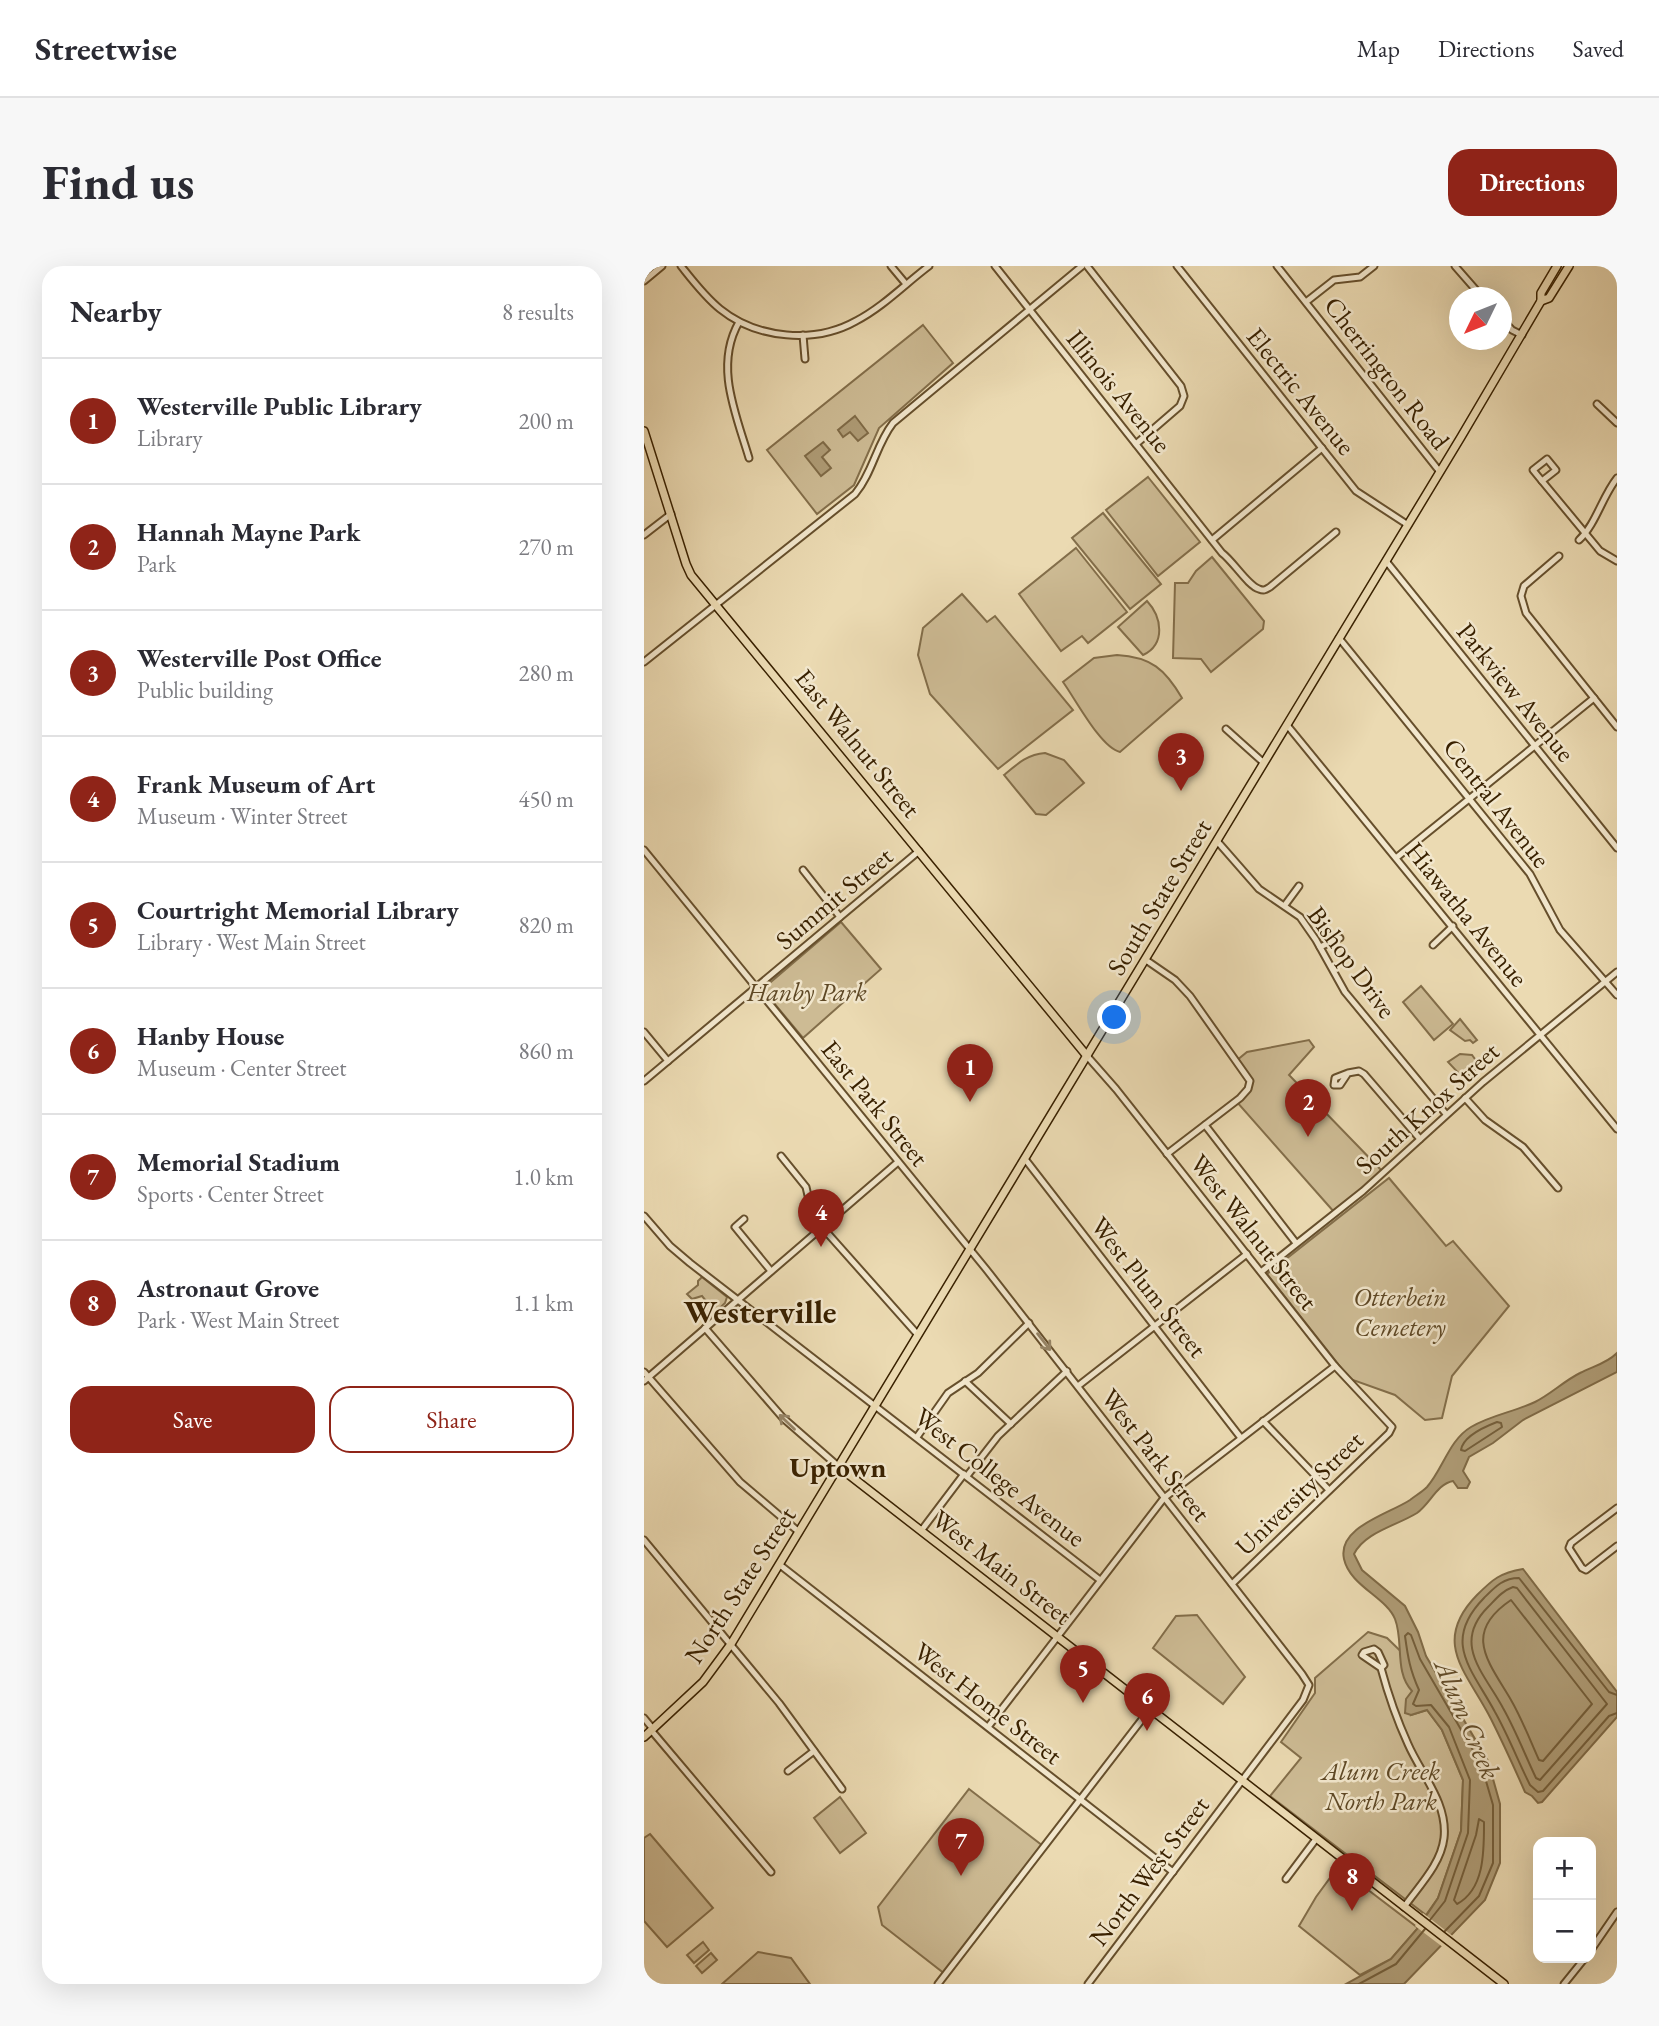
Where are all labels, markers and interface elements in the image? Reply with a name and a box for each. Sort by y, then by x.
text: Streetwise [35,27,177,70]
text: Map [1357,33,1400,64]
text: Directions [1438,33,1535,64]
text: Saved [1573,33,1624,64]
button: Directions [1448,149,1617,216]
text: Find us [42,150,194,214]
north arrow [1449,287,1512,350]
street label: Cherrington Road [1317,290,1458,457]
text: Nearby [70,292,162,331]
text: 8 results [502,297,574,327]
street label: Electric Avenue [1239,320,1363,462]
street label: Illinois Avenue [1059,322,1179,460]
text: Westerville Public Library [137,389,422,423]
text: 1 [87,406,99,436]
text: 200 m [518,406,574,436]
text: Library [137,423,203,453]
text: Hannah Mayne Park [137,515,360,549]
text: 2 [87,532,99,562]
text: 270 m [518,532,574,562]
text: Park [137,549,176,579]
street label: Parkview Avenue [1449,615,1583,769]
text: Westerville Post Office [137,641,382,675]
text: 3 [87,658,99,688]
text: 280 m [518,658,574,688]
street label: East Walnut Street [788,662,928,824]
text: Public building [137,675,273,705]
street label: Central Avenue [1436,731,1558,875]
pin: 3 [1158,733,1204,791]
text: Frank Museum of Art [137,767,375,801]
text: 4 [87,784,99,814]
text: 450 m [518,784,574,814]
text: Museum · Winter Street [137,801,347,831]
street label: South State Street [1099,813,1219,981]
street label: Hiawatha Avenue [1398,835,1536,993]
street label: Summit Street [768,839,900,957]
text: Courtright Memorial Library [137,893,459,927]
street label: Bishop Drive [1300,899,1404,1025]
text: 5 [87,910,99,940]
text: 820 m [518,910,574,940]
text: Library · West Main Street [137,927,366,957]
park label: Hanby Park [746,975,867,1009]
your location [1097,1000,1131,1034]
text: Hanby House [137,1019,284,1053]
street label: East Park Street [814,1033,936,1173]
street label: South Knox Street [1348,1034,1506,1182]
text: 6 [87,1036,99,1066]
text: 860 m [518,1036,574,1066]
pin: 1 [947,1044,993,1102]
text: Museum · Center Street [137,1053,347,1083]
pin: 2 [1285,1079,1331,1137]
text: Memorial Stadium [137,1145,340,1179]
street label: West Walnut Street [1182,1147,1326,1317]
text: 7 [87,1162,99,1192]
text: 1.0 km [513,1162,574,1192]
text: Sports · Center Street [137,1179,324,1209]
pin: 4 [798,1189,844,1247]
street label: West Plum Street [1083,1210,1215,1364]
text: Astronaut Grove [137,1271,319,1305]
park label: Otterbein Cemetery [1353,1280,1447,1344]
text: 8 [87,1288,99,1318]
text: 1.1 km [513,1288,574,1318]
district label: Westerville [684,1290,836,1333]
text: Park · West Main Street [137,1305,339,1335]
one-way arrow [1036,1332,1051,1351]
street label: West Park Street [1093,1382,1219,1528]
button: Save [70,1386,315,1453]
button: Share [329,1386,574,1453]
street label: West College Avenue [908,1400,1092,1554]
one-way arrow [778,1414,796,1430]
street label: University Street [1228,1423,1370,1563]
district label: Uptown [790,1449,887,1485]
street label: North State Street [677,1500,803,1670]
street label: West Main Street [925,1502,1079,1632]
street label: West Home Street [907,1634,1069,1772]
pin: 5 [1060,1645,1106,1703]
water label: Alum Creek [1426,1652,1510,1785]
pin: 6 [1124,1673,1170,1731]
park label: Alum Creek North Park [1320,1754,1440,1818]
street label: North West Street [1082,1789,1216,1953]
pin: 7 [938,1818,984,1876]
map controls [1533,1837,1596,1963]
button: + [1533,1837,1596,1900]
pin: 8 [1329,1853,1375,1911]
button: − [1533,1900,1596,1963]

